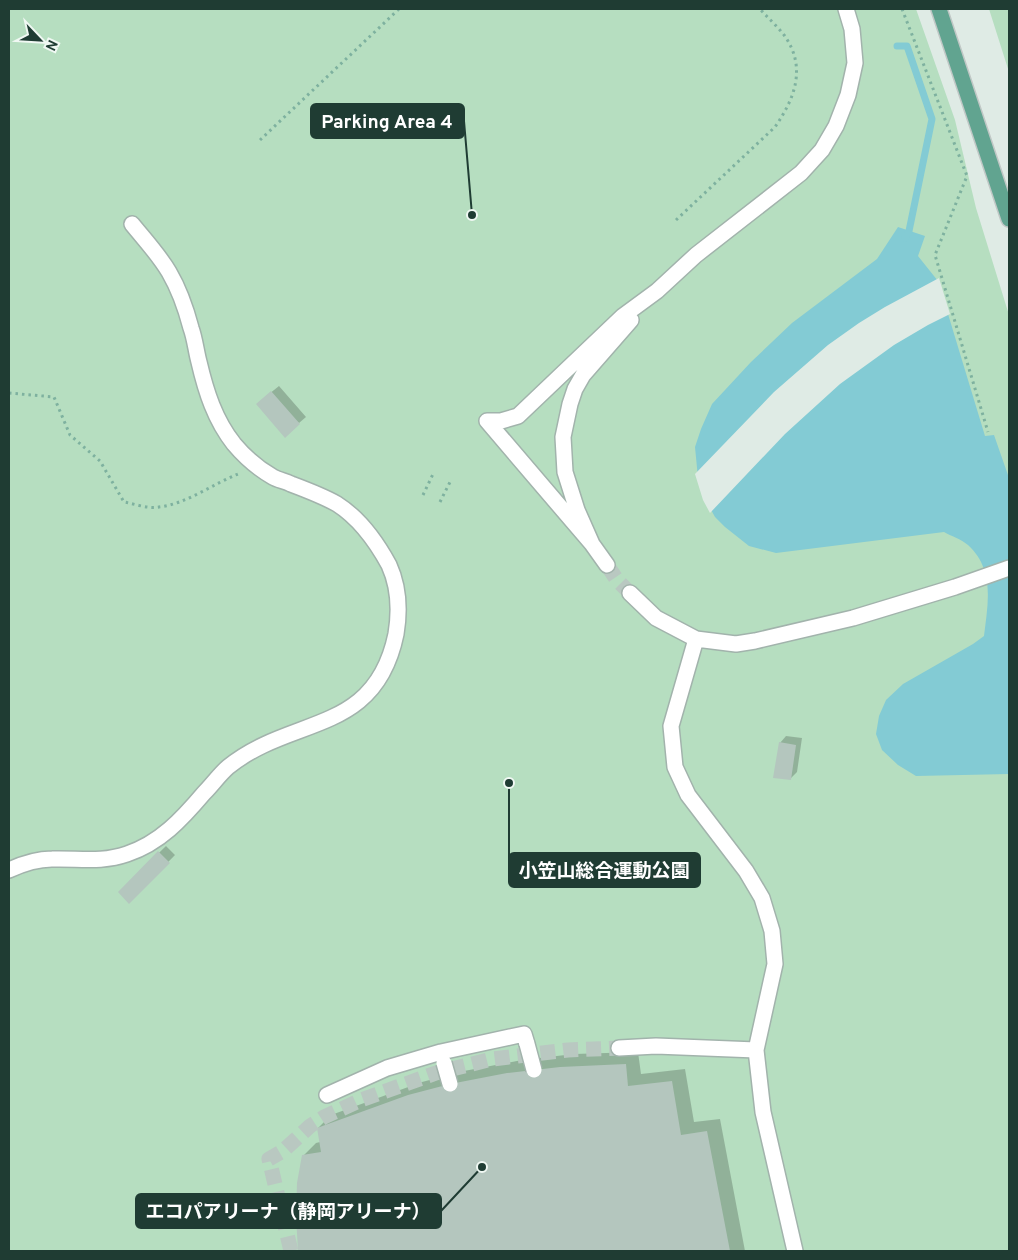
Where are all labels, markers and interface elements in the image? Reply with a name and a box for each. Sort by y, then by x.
north arrow [15,15,65,65]
text: N [41,37,60,53]
callout: Parking Area 4 [311,104,464,138]
text: Parking Area 4 [321,111,453,135]
callout: 小笠山総合運動公園 [509,853,700,887]
text: 小笠山総合運動公園 [518,860,690,884]
callout: エコパアリーナ（静岡アリーナ） [136,1194,441,1228]
text: エコパアリーナ（静岡アリーナ） [145,1201,431,1225]

